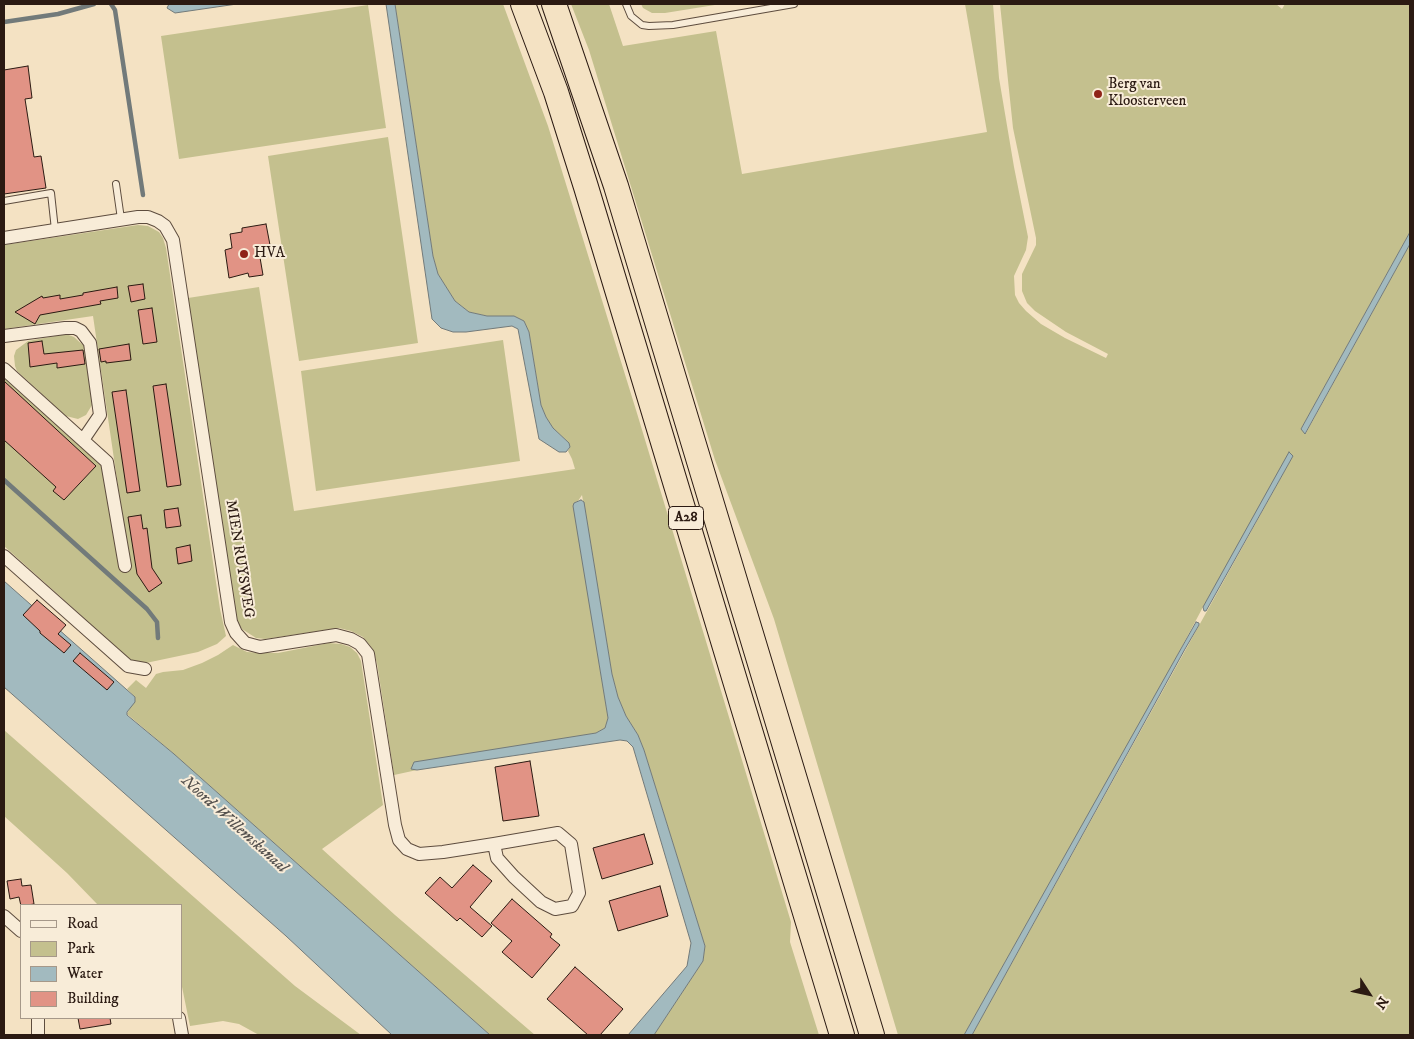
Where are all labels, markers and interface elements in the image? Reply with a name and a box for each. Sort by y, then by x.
place label: Berg van Kloosterveen [1108,76,1186,111]
marker: Berg van Kloosterveen [1092,88,1104,100]
place label: HVA [254,245,285,263]
marker: HVA [238,248,250,260]
street label: MIEN RUYSWEG [221,498,257,620]
road number: A28 [668,506,704,530]
water label: Noord-Willemskanaal [177,772,291,878]
legend [20,904,182,1019]
text: Road [67,914,98,933]
text: Park [67,939,95,958]
text: Water [67,964,103,983]
north arrow [1344,969,1394,1019]
text: Building [67,989,119,1008]
text: N [1371,993,1392,1012]

